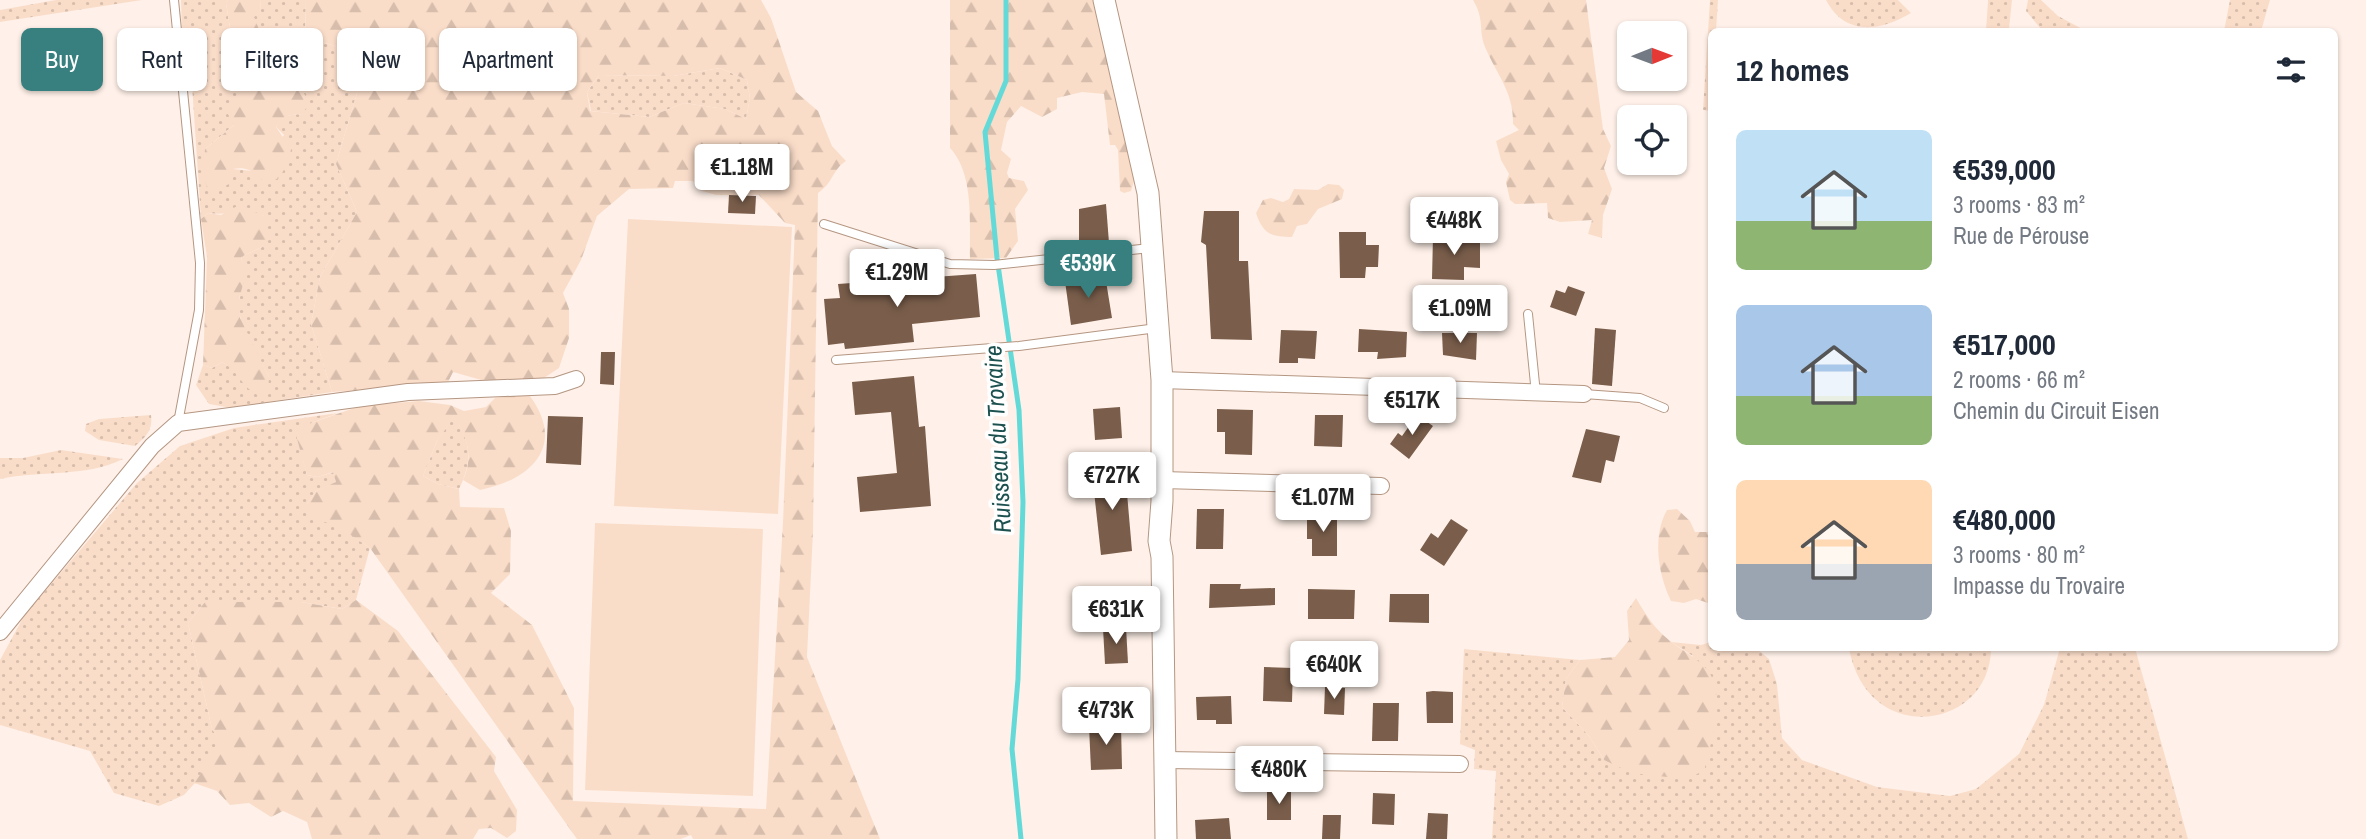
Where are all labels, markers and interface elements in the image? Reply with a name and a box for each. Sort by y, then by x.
north arrow [1617,21,1687,91]
map controls [1617,21,1687,175]
chip: Buy [21,28,103,91]
chip: Rent [117,28,207,91]
chip: Filters [221,28,323,91]
chip: New [337,28,425,91]
chip: Apartment [439,28,577,91]
text: 12 homes [1736,50,1850,90]
icon: filters [2272,51,2310,89]
button: locate [1617,105,1687,175]
pin: €1.18M [685,144,799,204]
text: €539,000 [1953,149,2056,189]
text: €1.18M [711,151,773,182]
icon: home [1792,158,1876,242]
text: 3 rooms · 83 m² [1953,189,2085,220]
pin: €448K [1405,198,1503,257]
text: €448K [1426,204,1482,235]
text: Rue de Pérouse [1953,220,2089,251]
pin: €539K [1039,240,1137,300]
text: €539K [1060,247,1116,278]
pin: €1.29M [840,250,954,309]
text: €1.29M [866,256,928,287]
pin: €1.09M [1403,286,1517,345]
text: €1.09M [1429,292,1491,323]
text: €517,000 [1953,324,2056,364]
icon: home [1792,333,1876,417]
water label: Ruisseau du Trovaire [976,344,1018,534]
text: 2 rooms · 66 m² [1953,364,2085,395]
pin: €517K [1363,378,1461,437]
text: €517K [1384,384,1440,415]
text: Chemin du Circuit Eisen [1953,395,2160,426]
pin: €727K [1063,452,1161,512]
text: €727K [1084,459,1140,490]
pin: €1.07M [1266,475,1380,534]
text: €1.07M [1292,481,1354,512]
text: €480,000 [1953,499,2056,539]
icon: home [1792,508,1876,592]
text: 3 rooms · 80 m² [1953,539,2085,570]
text: Impasse du Trovaire [1953,570,2125,601]
pin: €631K [1067,586,1165,646]
text: €631K [1088,593,1144,624]
pin: €640K [1285,642,1383,701]
text: €640K [1306,648,1362,679]
pin: €473K [1057,688,1155,747]
text: €473K [1078,694,1134,725]
pin: €480K [1230,746,1328,806]
text: €480K [1251,753,1307,784]

